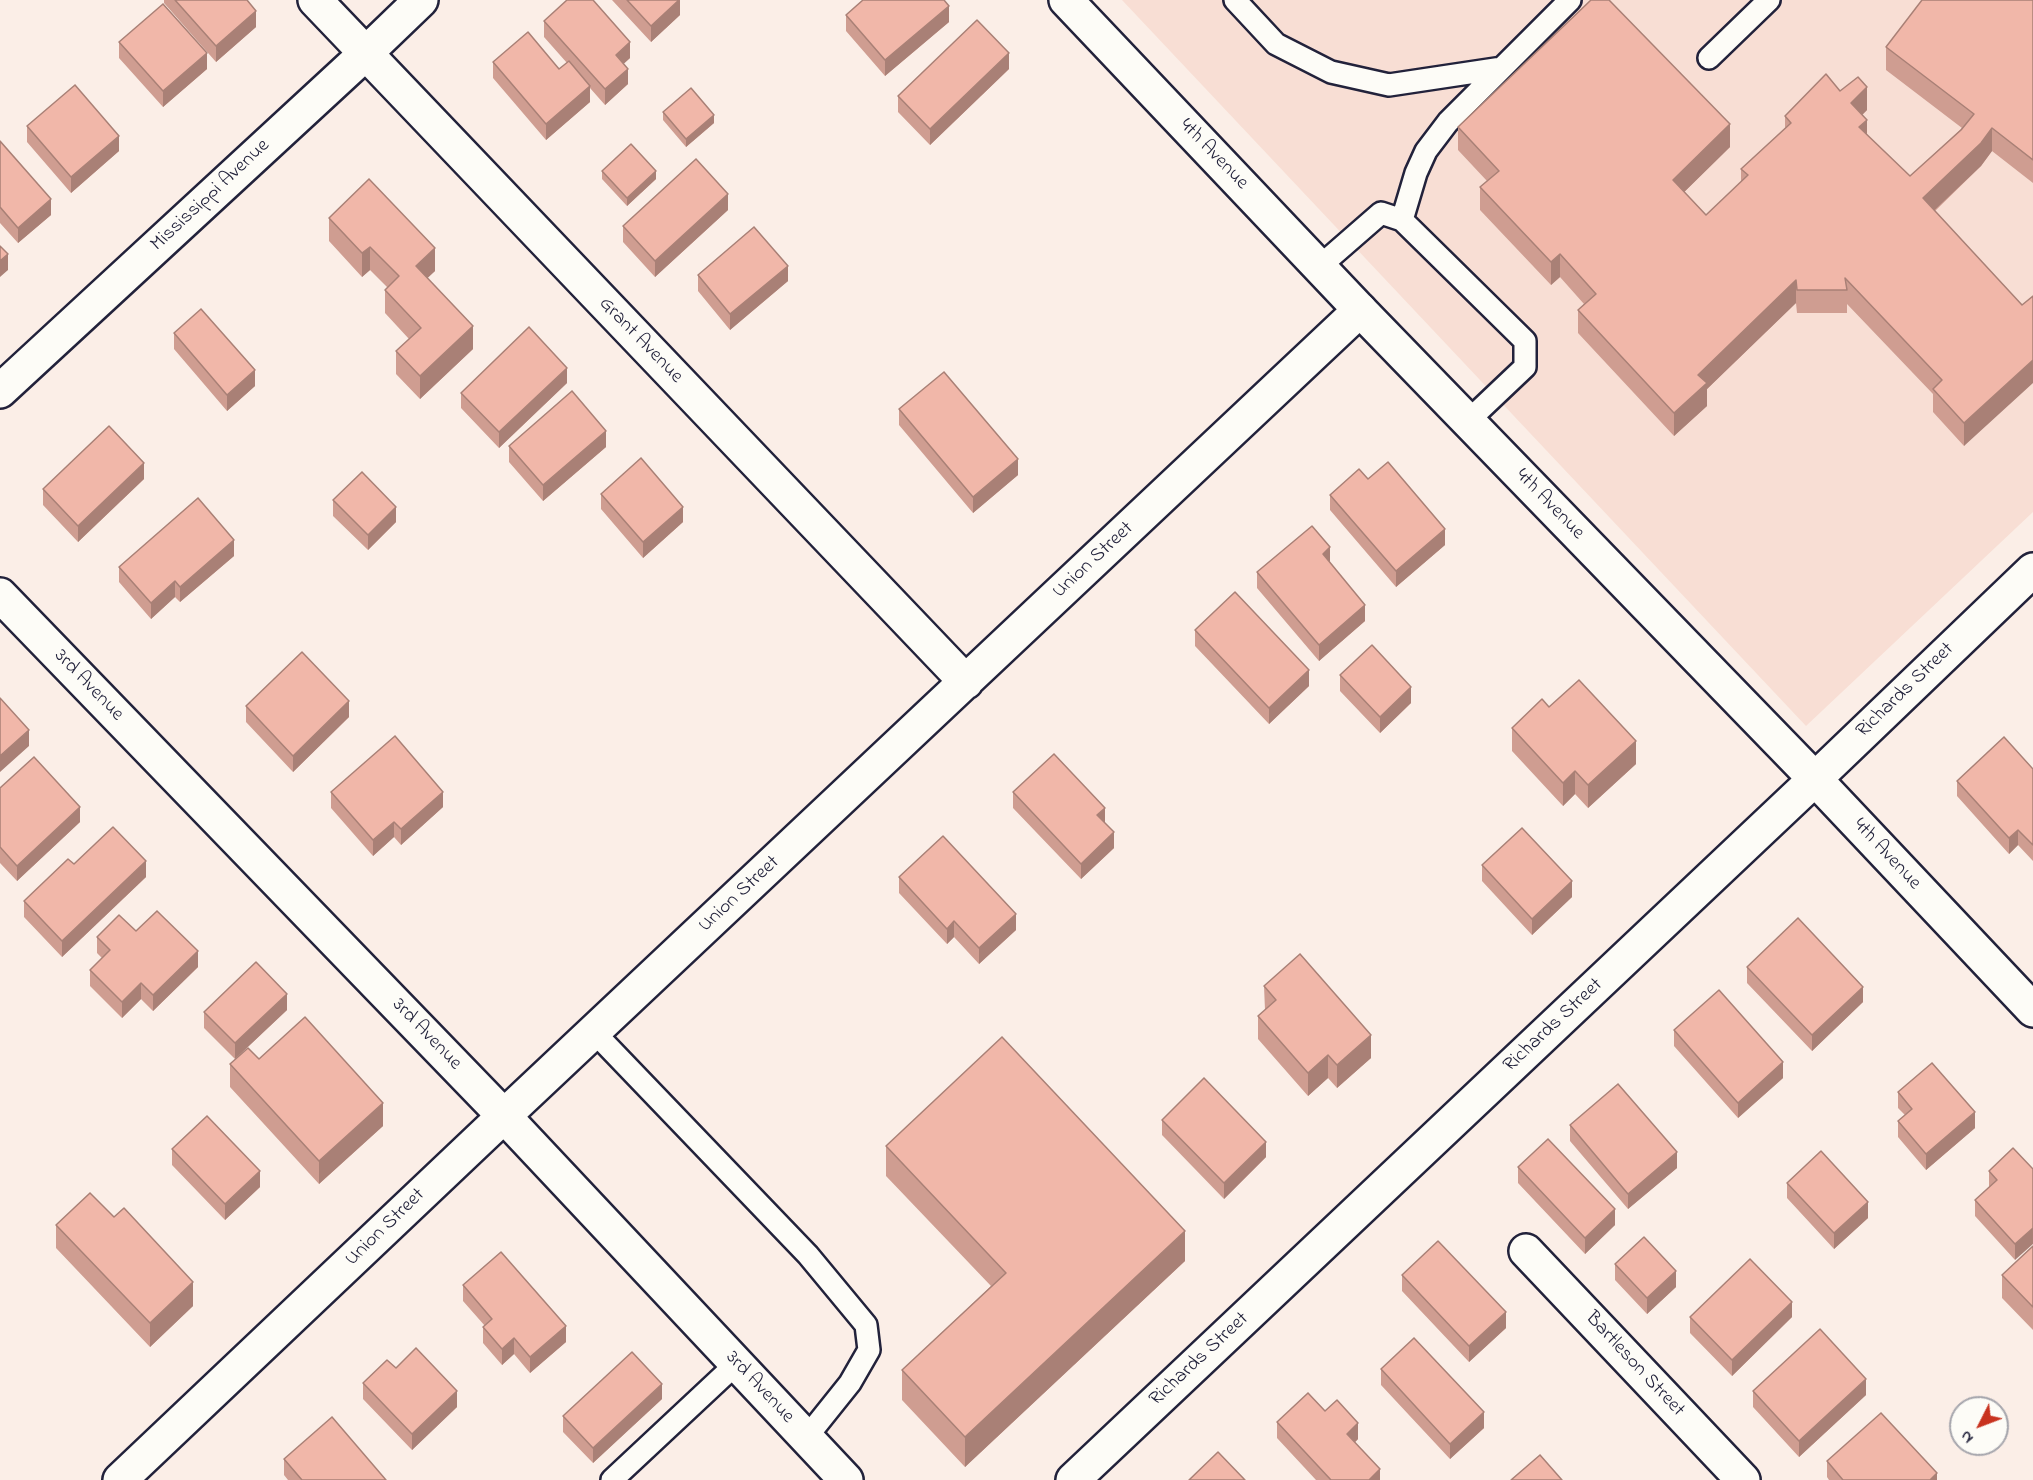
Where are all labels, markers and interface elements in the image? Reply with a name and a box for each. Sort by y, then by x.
street label: 4th Avenue [1173,115,1253,195]
street label: Mississippi Avenue [147,135,275,257]
street label: Grant Avenue [593,293,687,389]
street label: 4th Avenue [1509,465,1589,545]
street label: Union Street [1049,518,1139,604]
street label: Richards Street [1852,638,1960,744]
street label: 3rd Avenue [48,645,128,727]
street label: 4th Avenue [1847,814,1925,896]
street label: Union Street [695,852,785,938]
street label: Richards Street [1499,974,1609,1078]
street label: 3rd Avenue [386,994,466,1076]
street label: Union Street [341,1184,431,1272]
street label: Bartleson Street [1579,1307,1689,1423]
street label: Richards Street [1145,1308,1255,1412]
street label: 3rd Avenue [719,1347,799,1429]
north arrow [1949,1396,2009,1456]
text: N [1955,1425,1980,1449]

